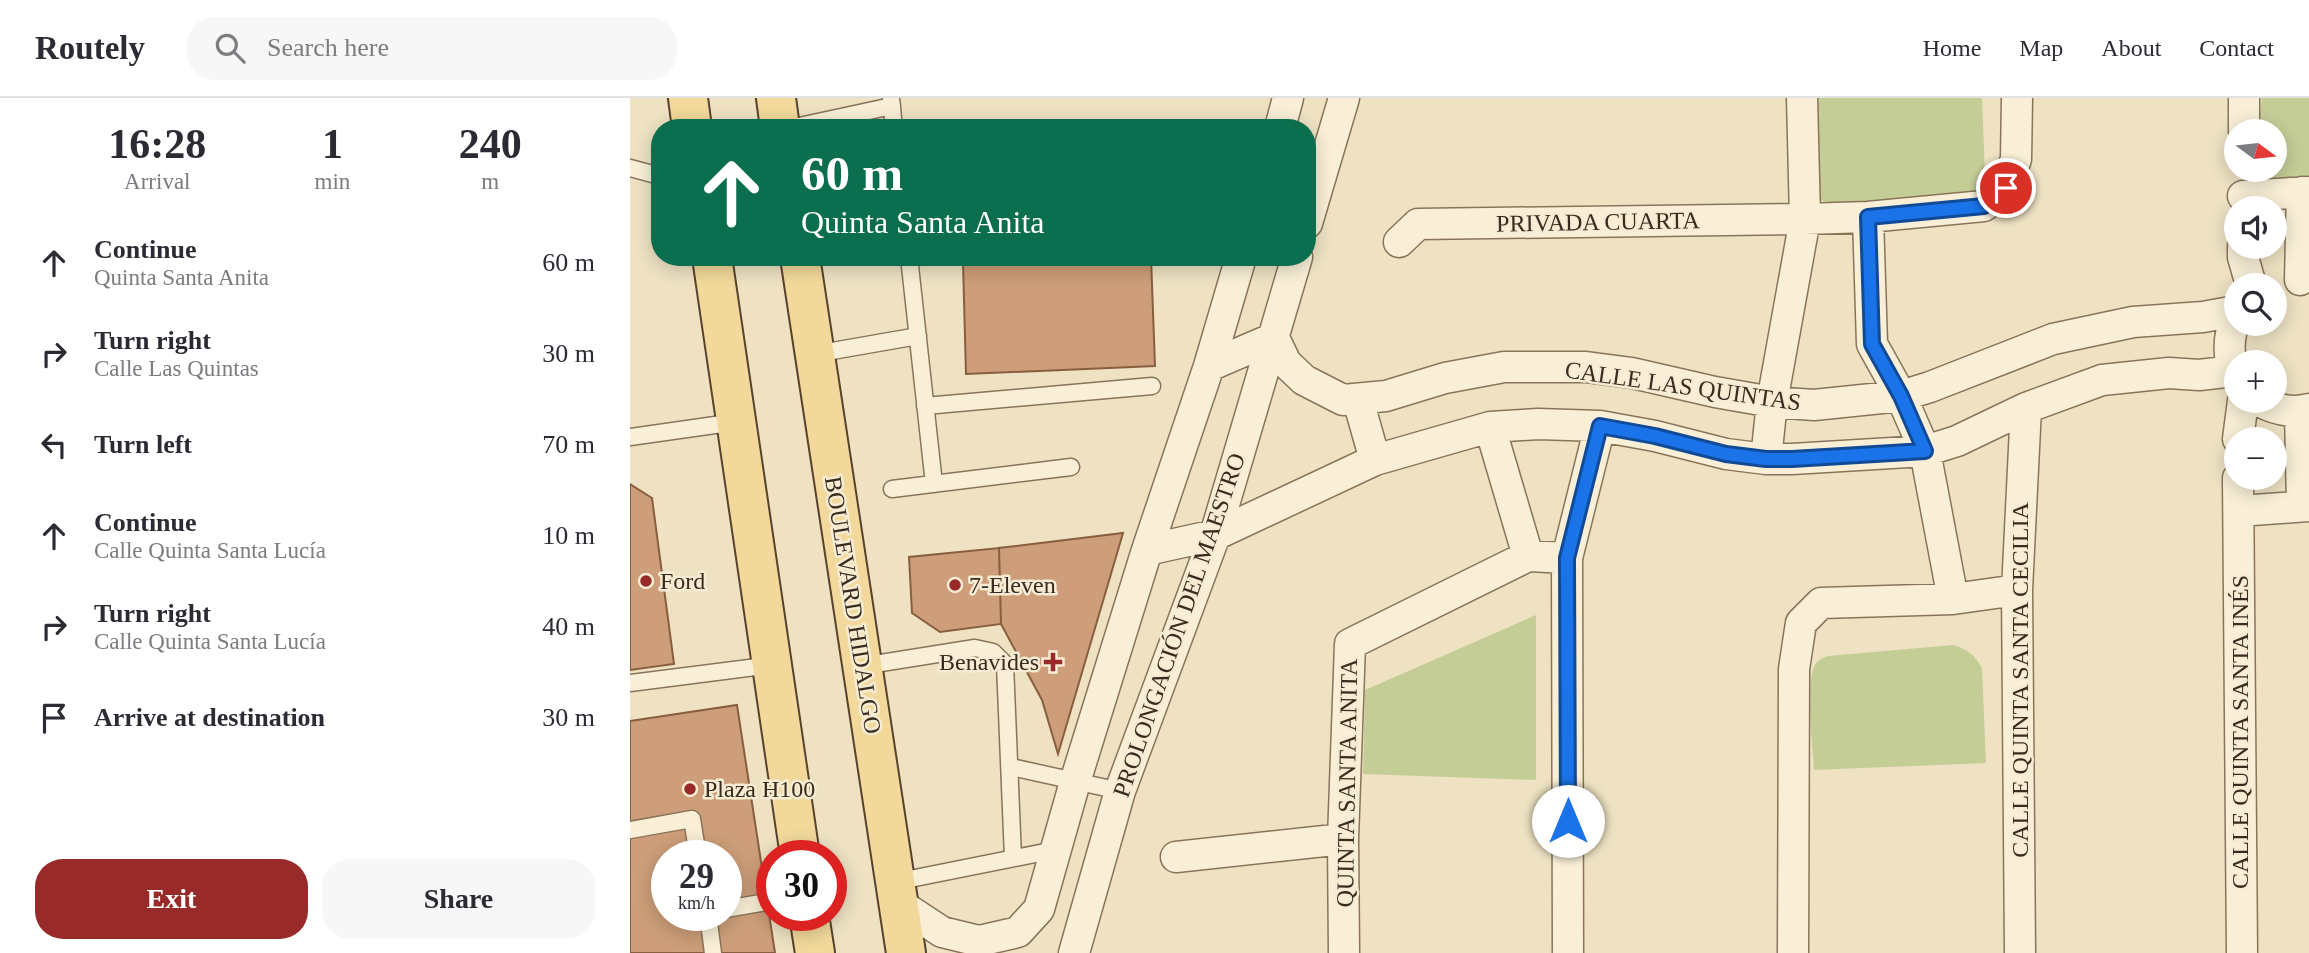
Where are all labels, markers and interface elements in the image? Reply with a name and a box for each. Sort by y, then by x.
search box [187,17,677,80]
icon: search [211,29,249,67]
text: Routely [35,30,145,66]
text: Search here [267,33,389,62]
text: Home [1923,35,1981,61]
text: Map [2019,35,2063,61]
text: About [2101,35,2161,61]
text: Contact [2199,35,2274,61]
north arrow [2224,119,2287,182]
map controls [2224,119,2287,490]
text: 16:28 [108,121,206,167]
text: 1 [322,121,343,167]
text: 240 [459,121,522,167]
text: 60 m [801,146,903,201]
icon: ahead [686,147,777,238]
pin [1976,158,2036,218]
text: Arrival [124,169,191,194]
text: min [315,169,350,194]
text: m [481,169,499,194]
icon: arrive [1987,169,2025,207]
button: sound [2224,196,2287,259]
text: Quinta Santa Anita [801,204,1045,240]
street label: PRIVADA CUARTA [1496,207,1701,237]
text: Continue [94,235,197,264]
icon: ahead [35,244,73,282]
text: 60 m [542,248,595,277]
text: Quinta Santa Anita [94,265,269,290]
button: search [2224,273,2287,336]
text: Turn right [94,326,211,355]
icon: right [35,335,73,373]
text: 30 m [542,339,595,368]
button: + [2224,350,2287,413]
text: Calle Las Quintas [94,356,259,381]
street label: CALLE LAS QUINTAS [1563,357,1803,415]
icon: left [35,426,73,464]
button: − [2224,427,2287,490]
text: Turn left [94,430,192,459]
text: 70 m [542,430,595,459]
street label: PROLONGACIÓN DEL MAESTRO [1108,450,1250,800]
street label: BOULEVARD HIDALGO [820,474,886,736]
street label: CALLE QUINTA SANTA CECILIA [2007,502,2033,858]
text: Continue [94,508,197,537]
icon: ahead [35,517,73,555]
text: 10 m [542,521,595,550]
text: Calle Quinta Santa Lucía [94,538,326,563]
place label: Ford [660,568,705,594]
place label: 7-Eleven [969,572,1056,598]
marker: Ford [638,573,654,589]
street label: CALLE QUINTA SANTA INÉS [2227,575,2253,889]
marker: 7-Eleven [947,577,963,593]
text: Turn right [94,599,211,628]
icon: right [35,608,73,646]
text: 40 m [542,612,595,641]
text: Calle Quinta Santa Lucía [94,629,326,654]
place label: Benavides [939,649,1039,675]
marker: Benavides [1045,654,1061,670]
street label: QUINTA SANTA ANITA [1332,658,1362,908]
icon: arrive [35,699,73,737]
text: Arrive at destination [94,703,325,732]
text: 30 m [542,703,595,732]
place label: Plaza H100 [704,776,815,802]
marker: Plaza H100 [682,781,698,797]
position arrow [1531,784,1605,858]
speed limit sign: 30 [756,840,847,931]
text: 29 [679,857,714,896]
button: Exit [35,859,308,939]
button: Share [322,859,595,939]
text: km/h [678,893,715,913]

